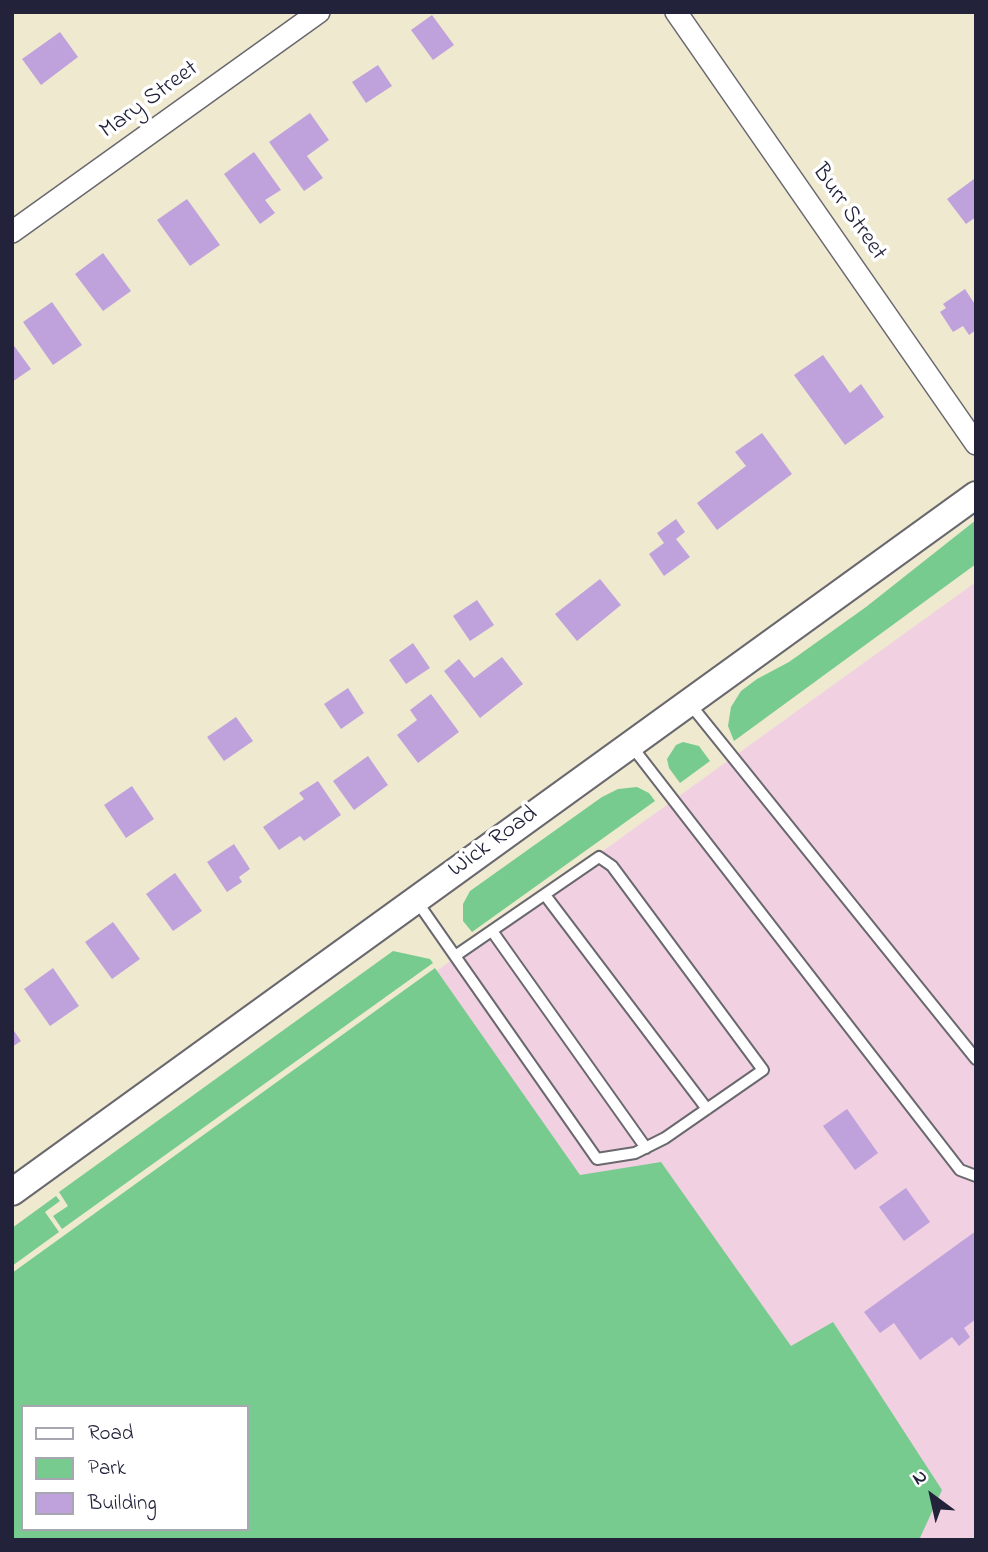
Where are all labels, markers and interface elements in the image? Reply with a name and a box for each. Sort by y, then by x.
street label: Mary Street [95,56,205,146]
street label: Burr Street [804,159,892,267]
street label: Wick Road [444,801,544,885]
legend [21,1405,248,1531]
text: Road [88,1419,134,1449]
text: Park [88,1454,126,1484]
north arrow [897,1461,967,1531]
text: N [908,1463,933,1493]
text: Building [88,1489,157,1519]

